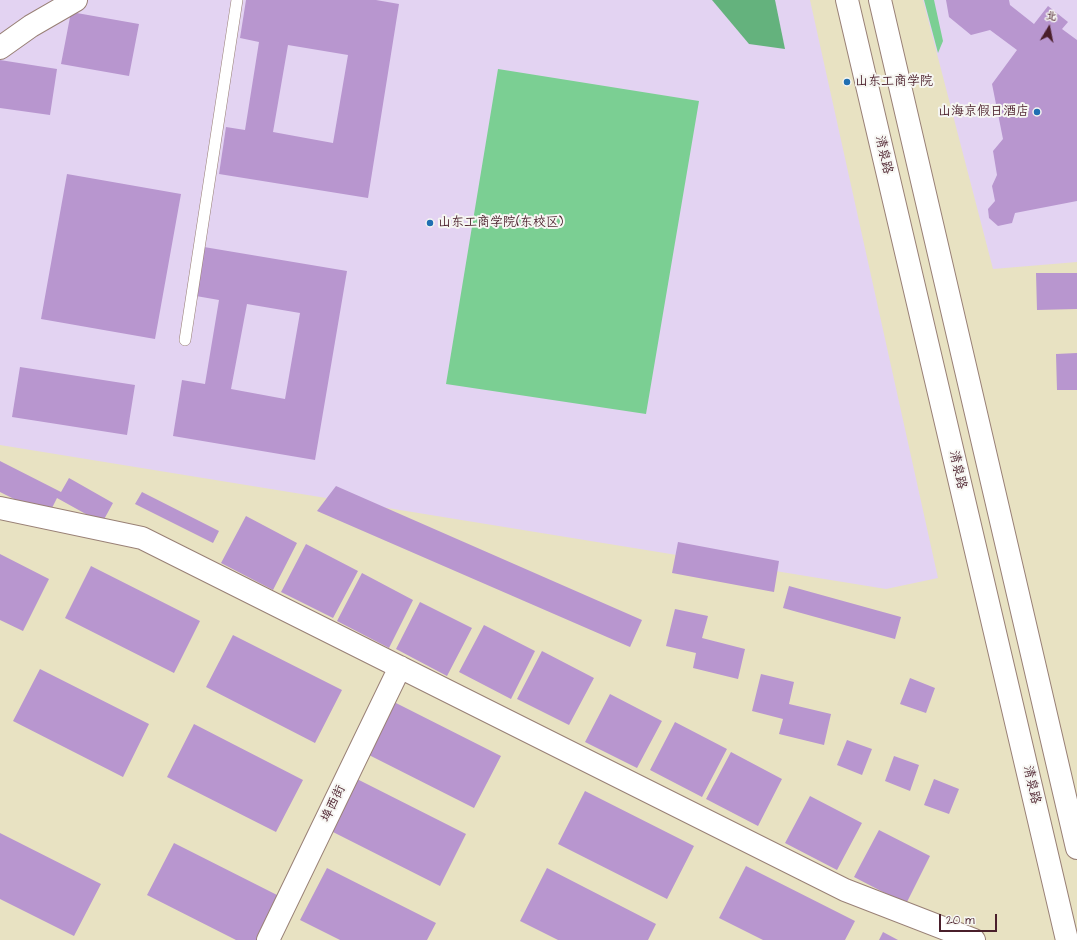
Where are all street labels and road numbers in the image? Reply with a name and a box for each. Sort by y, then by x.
street label: 清泉路 [871,134,895,176]
street label: 清泉路 [945,449,969,491]
street label: 清泉路 [1019,764,1043,806]
street label: 埠西街 [318,783,350,825]

